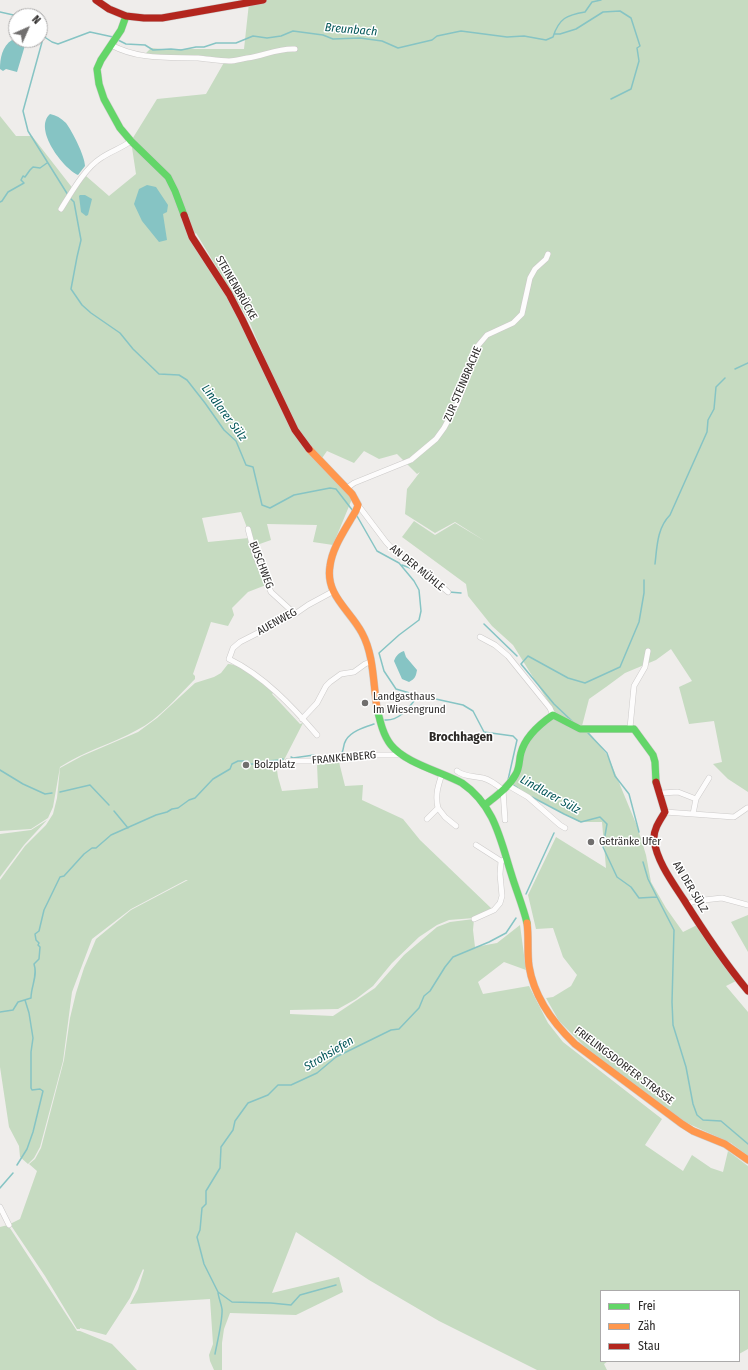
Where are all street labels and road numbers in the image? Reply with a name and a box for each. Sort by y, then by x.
street label: STEINENBRÜCKE [212,254,260,322]
street label: ZUR STEINBRACHE [441,344,485,424]
street label: BUSCHWEG [246,539,276,591]
street label: AN DER MÜHLE [387,542,447,594]
street label: AUENWEG [255,606,299,638]
street label: FRANKENBERG [311,749,377,767]
street label: AN DER SÜLZ [670,859,710,915]
street label: FRIELINGSDORFER STRASSE [572,1024,676,1108]

